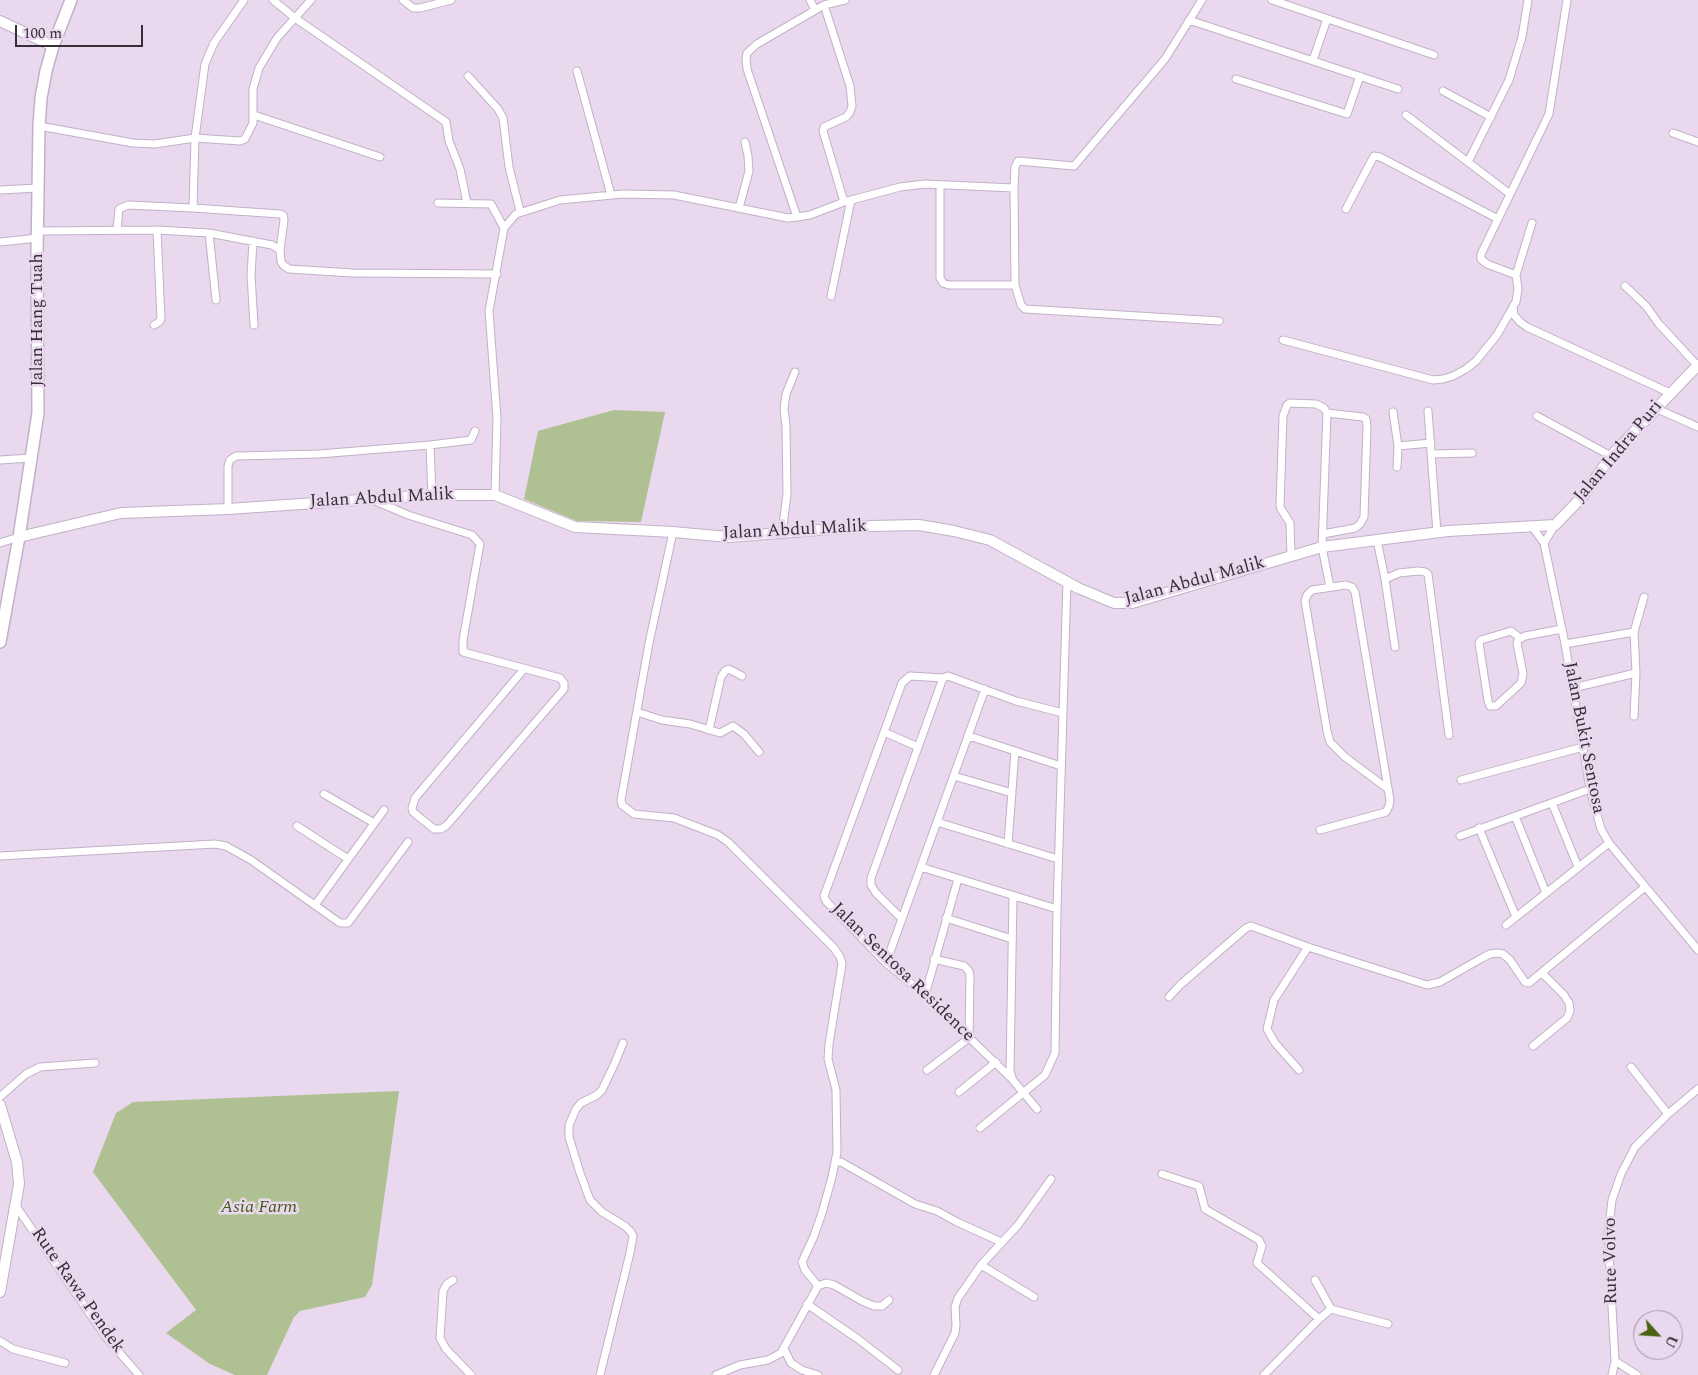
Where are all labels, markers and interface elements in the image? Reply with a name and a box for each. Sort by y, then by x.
scale bar [18,15,145,47]
text: 100 m [23,22,62,45]
street label: Jalan Hang Tuah [27,253,49,387]
street label: Jalan Indra Puri [1570,396,1668,508]
street label: Jalan Abdul Malik [309,484,455,514]
street label: Jalan Abdul Malik [722,516,868,546]
street label: Jalan Abdul Malik [1122,553,1268,611]
street label: Jalan Bukit Sentosa [1558,660,1608,816]
street label: Jalan Sentosa Residence [826,899,978,1047]
park label: Asia Farm [221,1197,297,1219]
street label: Rute Volvo [1600,1217,1624,1305]
street label: Rute Rawa Pendek [26,1224,128,1358]
north arrow [1633,1310,1683,1360]
text: U [1659,1331,1683,1351]

